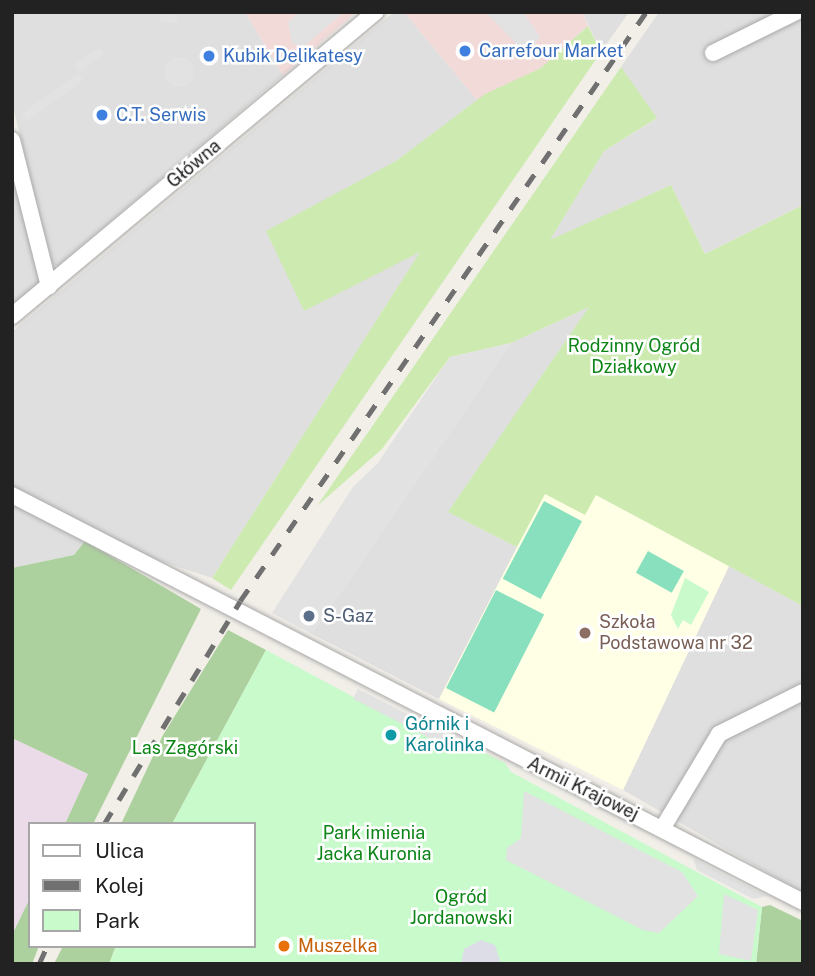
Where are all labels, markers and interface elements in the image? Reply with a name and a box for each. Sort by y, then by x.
place label: Carrefour Market [479,40,623,62]
marker: Carrefour Market [457,43,473,59]
place label: Kubik Delikatesy [223,45,363,67]
marker: Kubik Delikatesy [201,48,217,64]
place label: C.T. Serwis [116,104,206,126]
marker: C.T. Serwis [94,107,110,123]
street label: Główna [163,135,225,193]
park label: Rodzinny Ogród Działkowy [568,336,700,378]
place label: S-Gaz [323,605,374,627]
marker: S-Gaz [301,608,317,624]
place label: Szkoła Podstawowa nr 32 [599,612,753,654]
marker: Szkoła Podstawowa nr 32 [577,625,593,641]
place label: Górnik i Karolinka [405,714,484,756]
marker: Górnik i Karolinka [383,727,399,743]
park label: Las Zagórski [132,737,238,759]
street label: Armii Krajowej [524,753,642,825]
legend [28,822,256,948]
park label: Park imienia Jacka Kuronia [317,823,431,866]
text: Ulica [95,838,144,863]
text: Kolej [95,873,144,898]
park label: Ogród Jordanowski [410,887,512,930]
text: Park [95,908,140,933]
place label: Muszelka [298,935,377,957]
marker: Muszelka [276,938,292,954]

